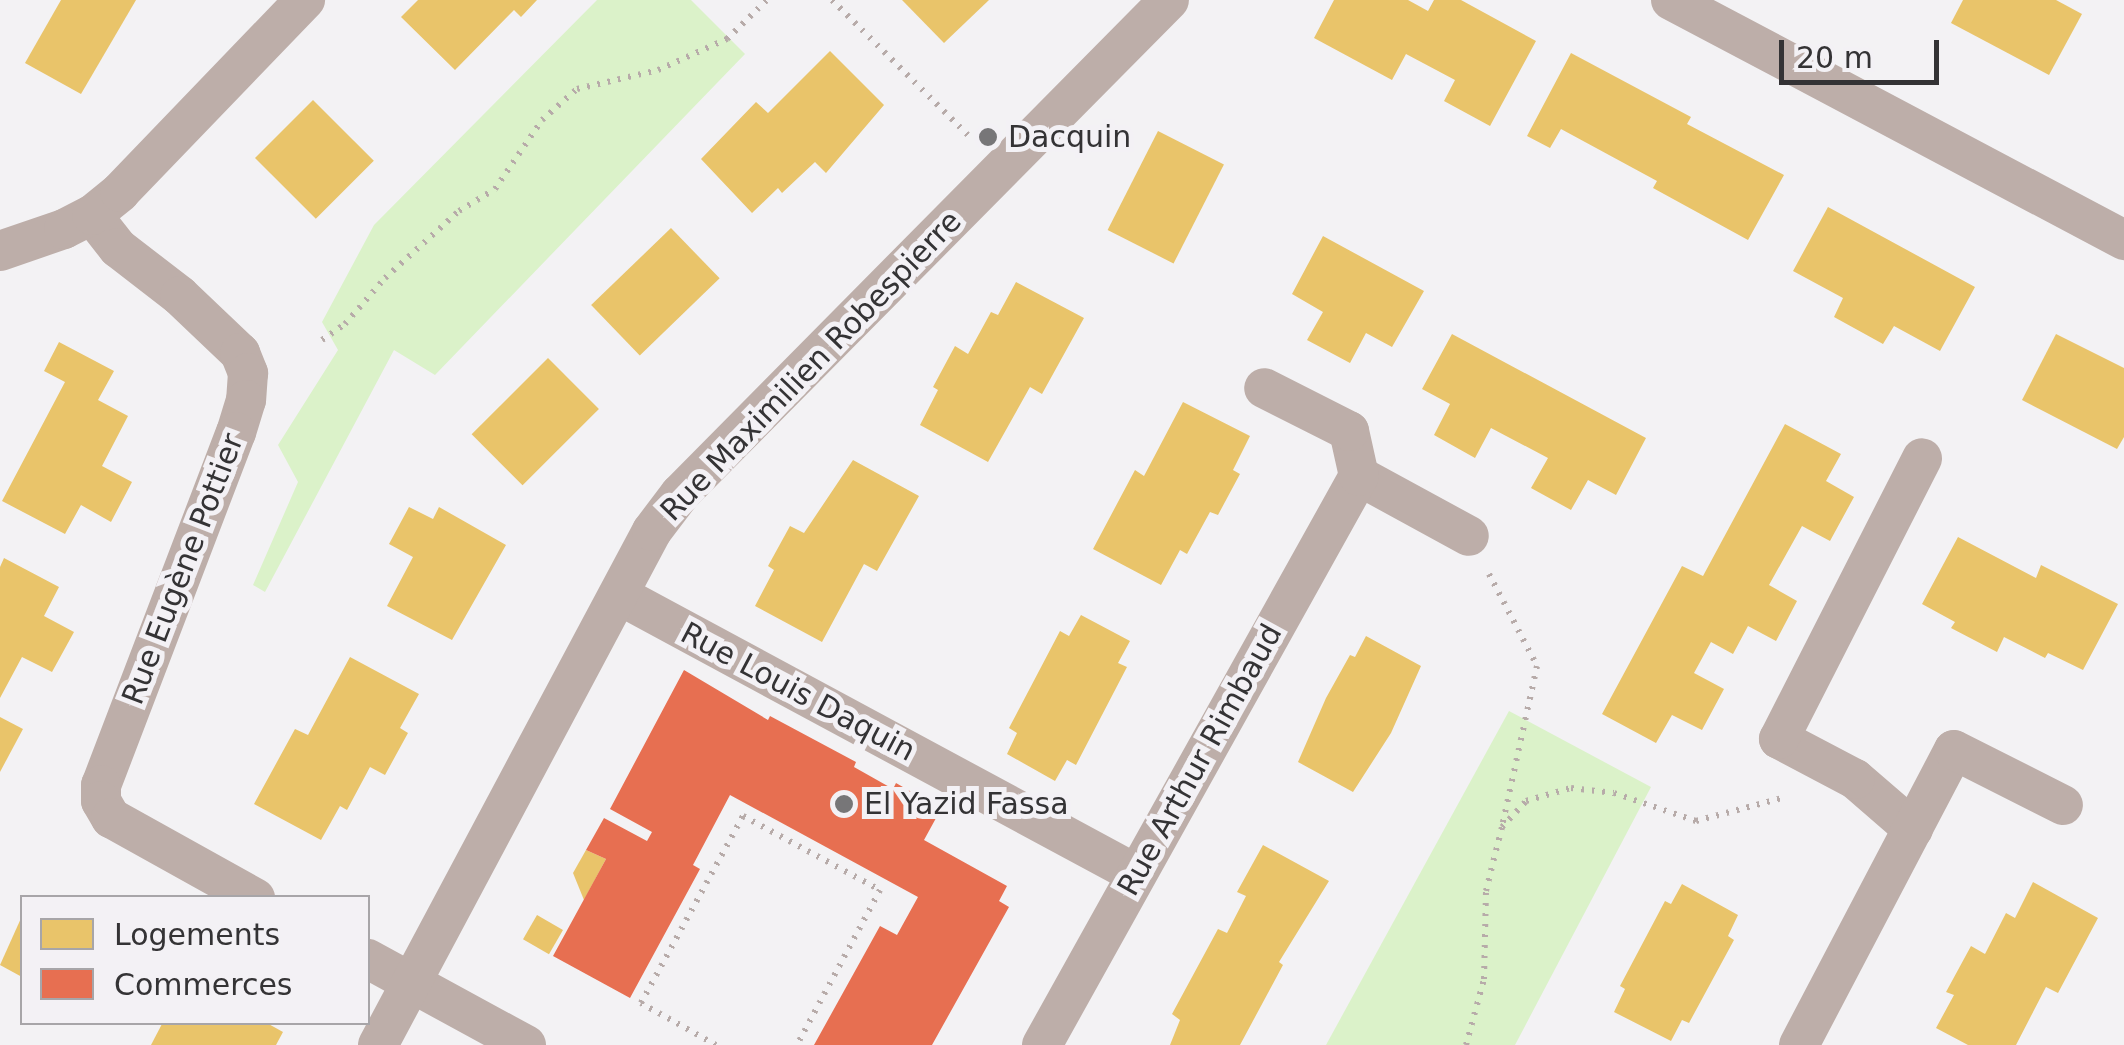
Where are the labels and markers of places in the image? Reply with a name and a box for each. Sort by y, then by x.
place label: Dacquin [1008,119,1131,155]
marker: Dacquin [977,126,999,148]
place label: El Yazid Fassa [864,786,1069,822]
marker: El Yazid Fassa [833,793,855,815]

